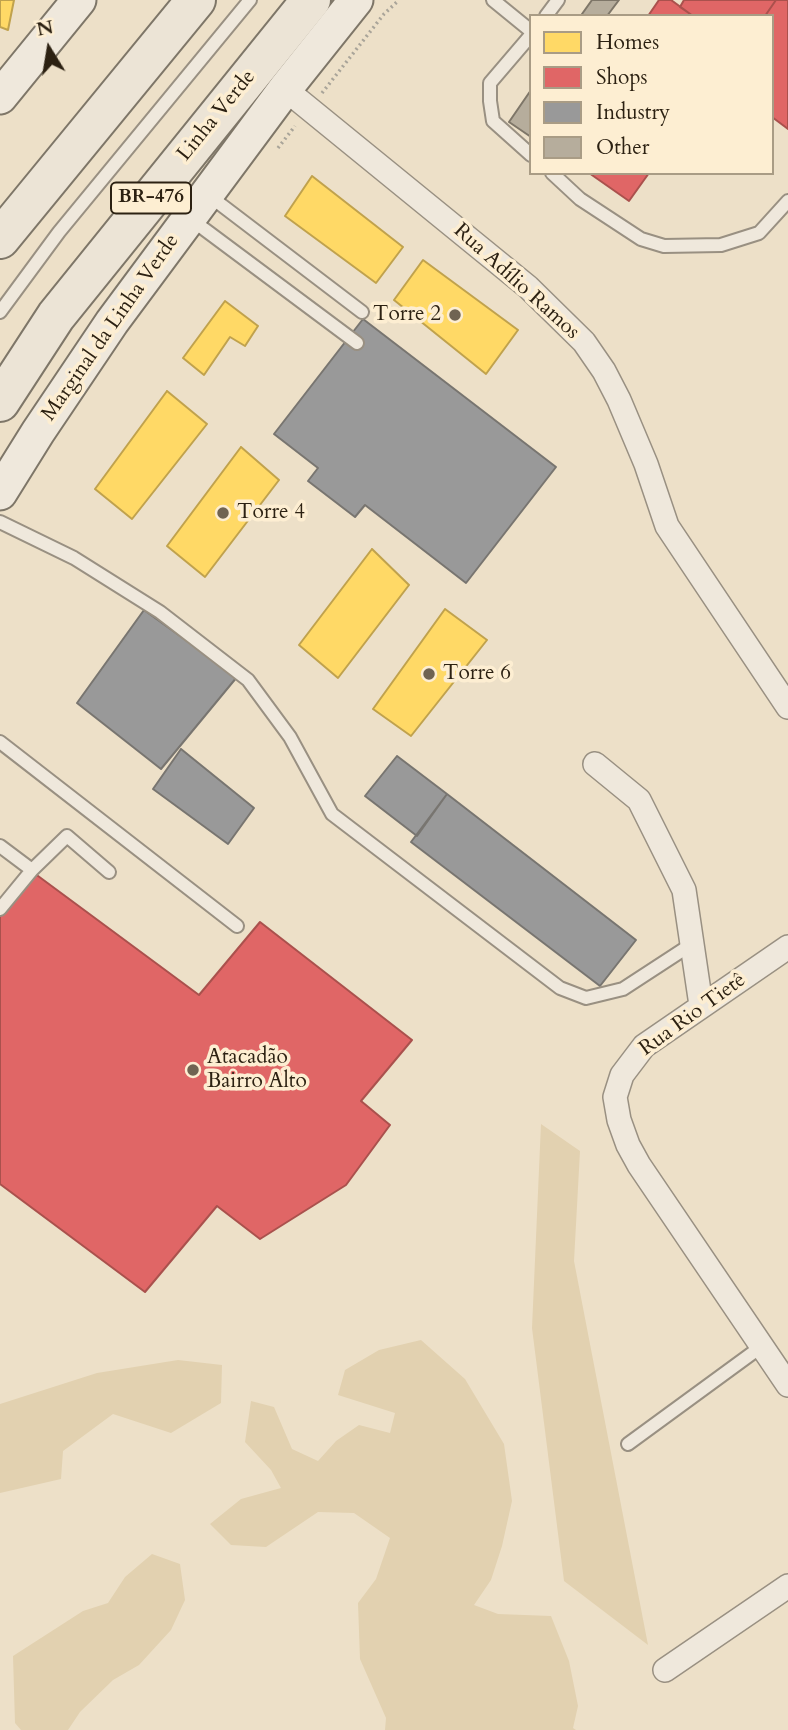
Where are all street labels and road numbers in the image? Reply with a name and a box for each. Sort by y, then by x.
street label: Linha Verde [173,65,261,167]
road number: BR-476 [111,182,191,214]
street label: Rua Adílio Ramos [448,219,584,345]
street label: Marginal da Linha Verde [37,230,185,426]
street label: Rua Rio Tietê [635,968,751,1062]

